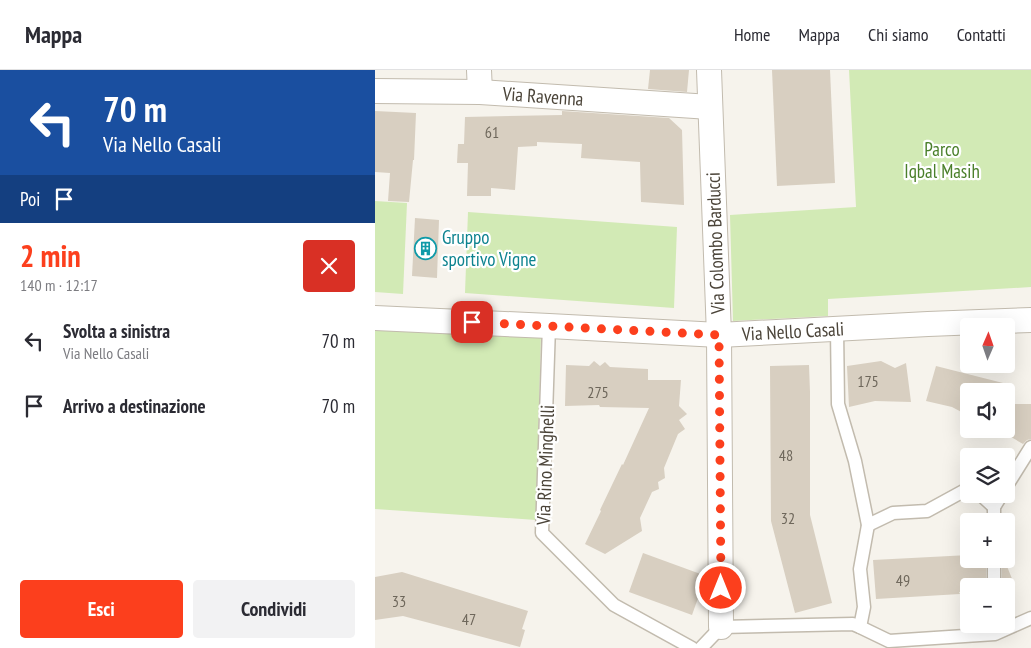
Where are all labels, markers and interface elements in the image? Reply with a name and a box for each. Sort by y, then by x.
text: Mappa [25,19,82,50]
text: Home [734,23,771,46]
text: Mappa [799,23,840,46]
text: Chi siamo [868,23,929,46]
text: Contatti [957,23,1006,46]
street label: Via Ravenna [501,81,584,111]
text: 70 m [103,86,167,132]
icon: left [20,90,85,155]
house number: 61 [485,122,499,142]
text: Via Nello Casali [103,130,222,158]
park label: Parco Iqbal Masih [904,137,980,183]
street label: Via Colombo Barducci [701,172,730,315]
icon: arrive [50,185,78,213]
text: Poi [20,187,40,211]
place label: Gruppo sportivo Vigne [442,225,537,271]
text: 2 min [20,236,81,275]
building icon: Gruppo sportivo Vigne [414,236,438,260]
button: close [303,240,355,292]
text: 140 m · 12:17 [20,275,98,295]
pin [451,301,493,343]
icon: arrive [458,308,486,336]
street label: Via Nello Casali [740,316,845,346]
north arrow [960,318,1015,372]
map controls [960,318,1015,633]
text: Svolta a sinistra [63,319,170,343]
icon: left [20,327,48,355]
text: 70 m [322,329,355,353]
text: Via Nello Casali [63,343,149,363]
house number: 175 [857,371,879,391]
house number: 275 [587,382,609,402]
button: sound [960,383,1015,438]
icon: arrive [20,392,48,420]
text: Arrivo a destinazione [63,394,206,418]
text: 70 m [322,394,355,418]
street label: Via Rino Minghelli [531,404,559,527]
house number: 48 [779,445,793,465]
button: layers [960,448,1015,503]
house number: 32 [781,508,795,528]
button: + [960,513,1015,568]
position arrow [694,561,746,613]
house number: 49 [896,570,910,590]
button: − [960,578,1015,633]
button: Esci [20,580,183,638]
button: Condividi [193,580,355,638]
house number: 33 [392,591,406,611]
house number: 47 [462,609,476,629]

